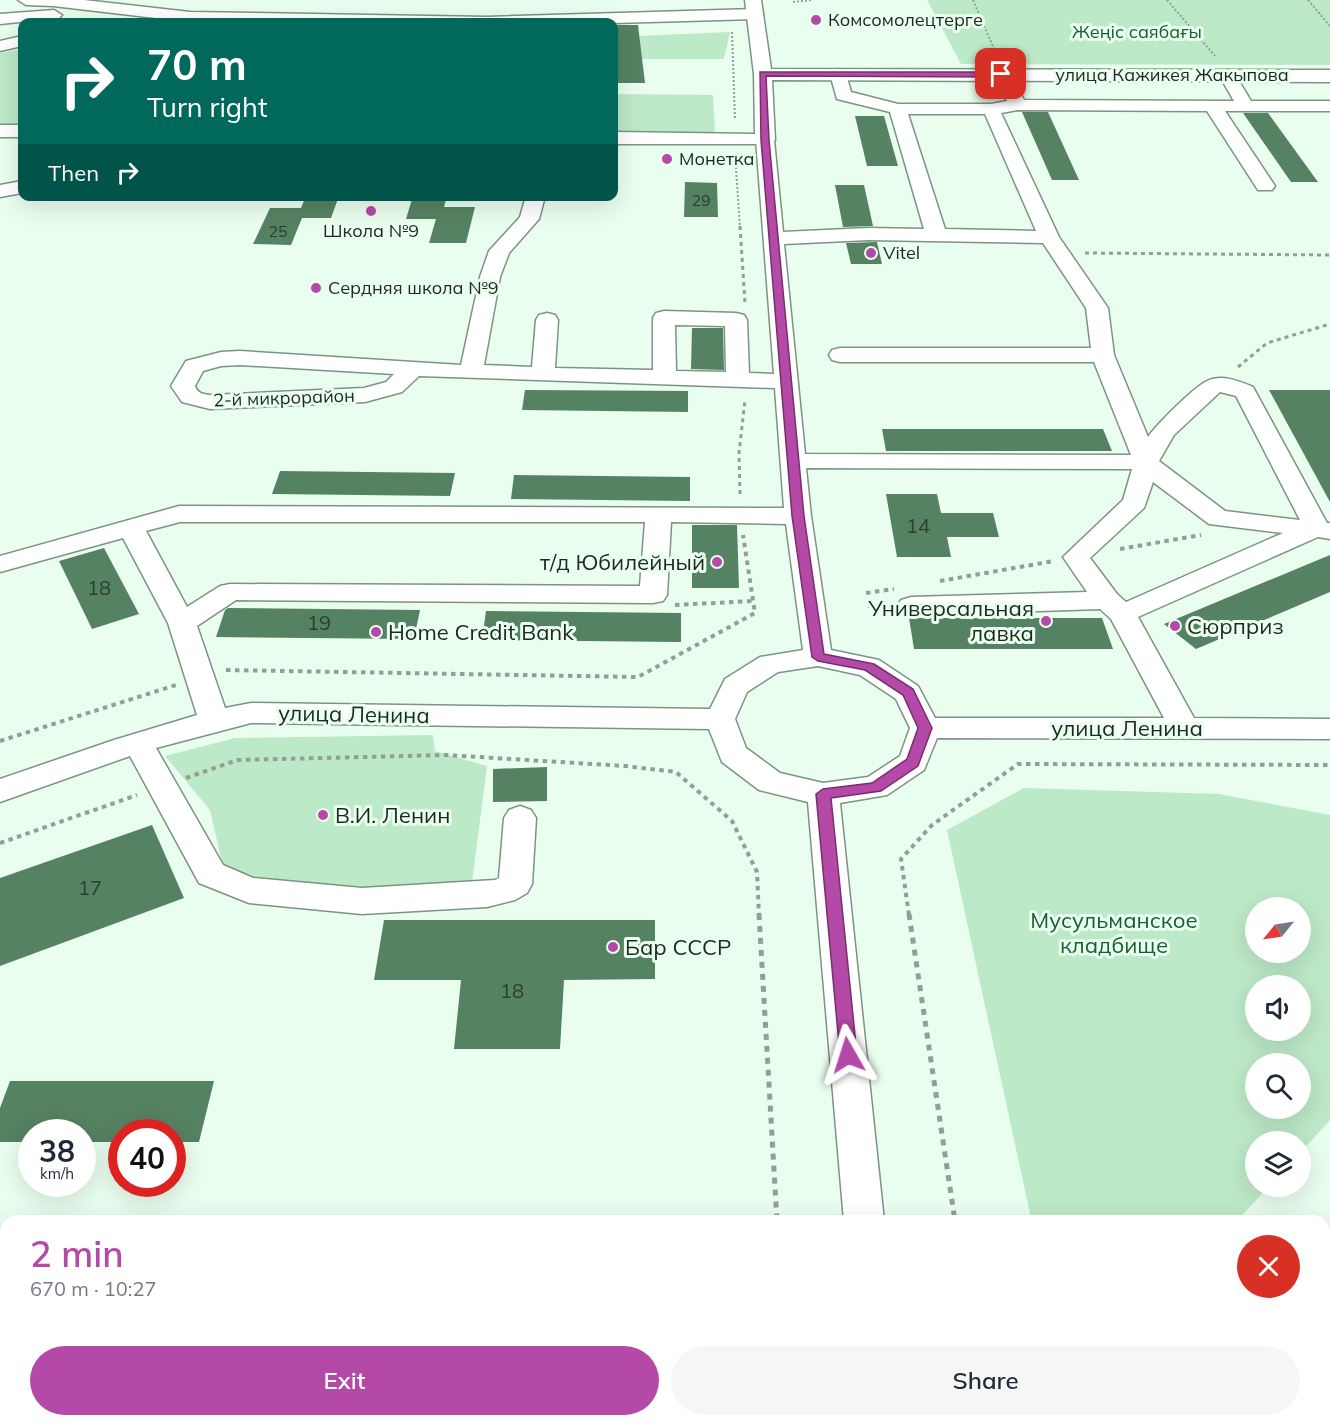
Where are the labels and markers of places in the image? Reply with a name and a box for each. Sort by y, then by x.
place label: Комсомолецтерге [828,8,983,31]
marker: Комсомолецтерге [809,13,823,27]
pin [975,48,1026,99]
place label: Монетка [679,147,755,170]
marker: Монетка [660,152,674,166]
marker: Школа №9 [364,204,378,218]
place label: Школа №9 [323,219,419,242]
place label: Vitel [883,241,920,264]
marker: Vitel [864,246,878,260]
place label: Сердняя школа №9 [328,276,499,299]
marker: Сердняя школа №9 [309,281,323,295]
place label: т/д Юбилейный [540,548,705,576]
marker: т/д Юбилейный [710,555,724,569]
place label: Универсальная лавка [867,594,1034,647]
place label: Сюрприз [1187,612,1284,640]
marker: Универсальная лавка [1039,614,1053,628]
place label: Home Credit Bank [388,618,574,646]
marker: Сюрприз [1168,619,1182,633]
marker: Home Credit Bank [369,625,383,639]
place label: В.И. Ленин [335,801,450,829]
marker: В.И. Ленин [316,808,330,822]
place label: Бар СССР [625,933,731,961]
marker: Бар СССР [606,940,620,954]

